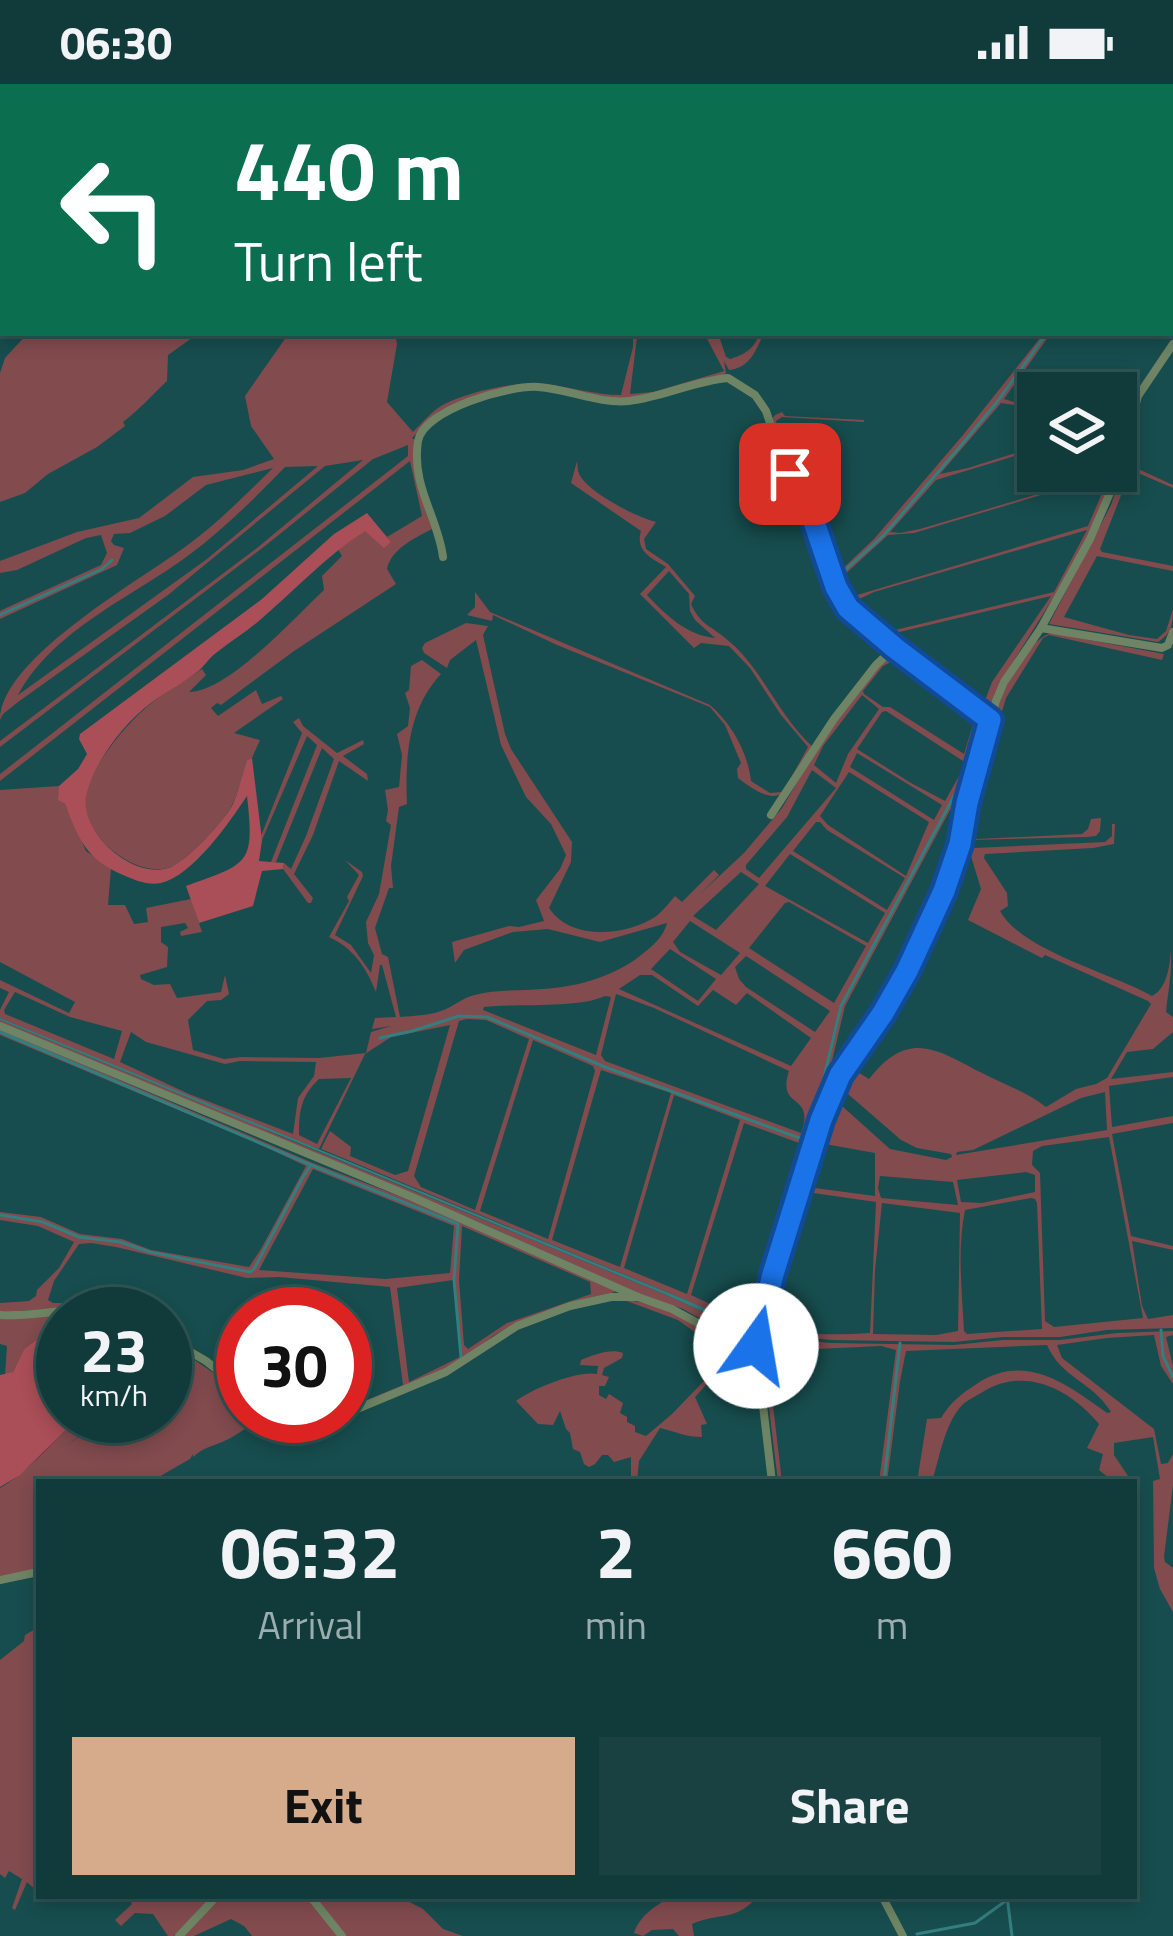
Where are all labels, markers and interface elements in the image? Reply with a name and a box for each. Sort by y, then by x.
text: 06:30 [60,8,172,76]
text: 440 m [234,105,464,233]
icon: left [36,132,192,288]
text: Turn left [234,220,423,302]
map controls [1017,372,1137,492]
button: layers [1017,372,1137,492]
pin [739,423,841,525]
icon: arrive [757,441,823,507]
position arrow [693,1283,819,1409]
speed limit sign: 30 [216,1287,372,1443]
text: 23 [80,1304,148,1395]
text: km/h [80,1372,148,1418]
text: 06:32 [221,1496,400,1606]
text: 2 [596,1496,636,1606]
text: 660 [831,1496,952,1606]
text: Arrival [258,1595,363,1654]
text: min [585,1595,647,1654]
text: m [876,1595,908,1654]
button: Exit [72,1737,575,1875]
button: Share [599,1737,1101,1875]

